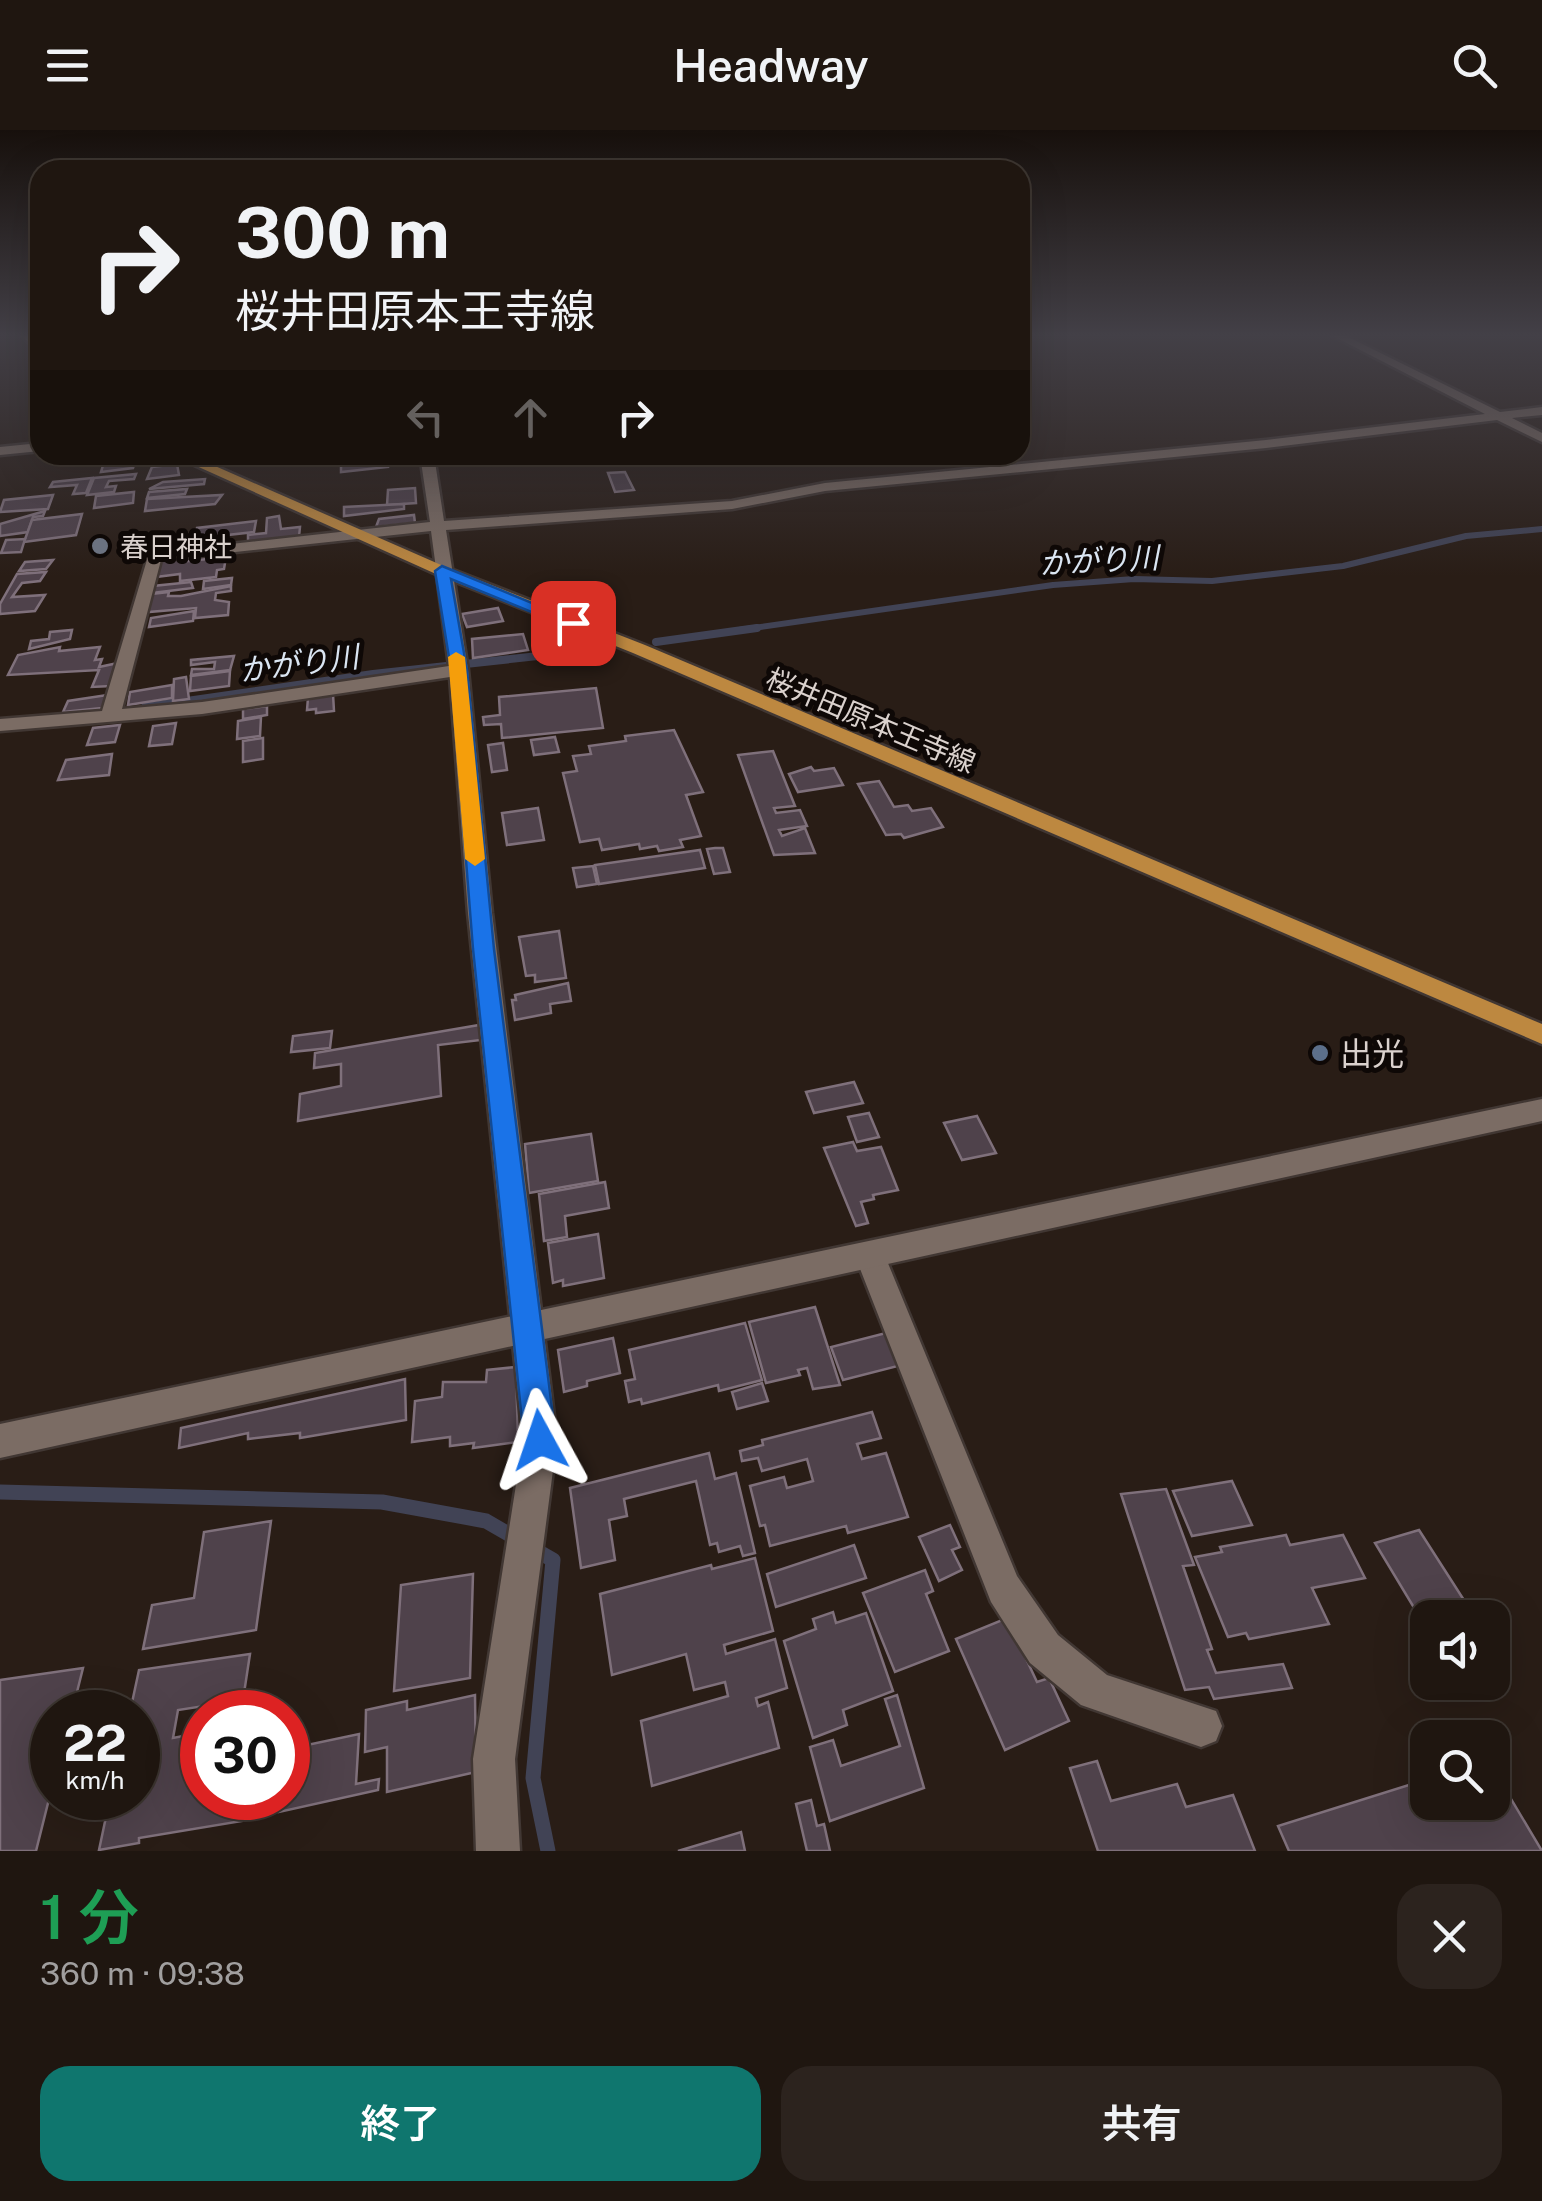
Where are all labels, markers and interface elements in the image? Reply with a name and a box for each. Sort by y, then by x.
icon: menu [40,38,95,93]
icon: search [1447,38,1502,93]
text: Headway [673,39,869,92]
text: 300 m [235,191,450,274]
icon: right [70,200,200,330]
text: 桜井田原本王寺線 [235,284,595,337]
icon: left [398,390,453,445]
icon: ahead [503,390,558,445]
icon: right [608,390,663,445]
place label: 春日神社 [120,530,232,563]
marker: 春日神社 [89,535,111,557]
water label: かがり川 [1038,539,1163,581]
pin [531,581,616,666]
icon: arrive [546,596,601,651]
water label: かがり川 [237,637,364,688]
street label: 桜井田原本王寺線 [761,661,981,779]
place label: 出光 [1340,1035,1404,1072]
marker: 出光 [1309,1042,1331,1064]
position arrow [488,1388,592,1492]
map controls [1410,1600,1510,1820]
button: sound [1410,1600,1510,1700]
speed limit sign: 30 [180,1690,310,1820]
text: 22 [63,1713,127,1772]
button: search [1410,1720,1510,1820]
text: km/h [66,1765,124,1795]
text: 1 分 [40,1882,139,1953]
button: close [1397,1884,1502,1989]
text: 360 m · 09:38 [40,1955,245,1992]
button: 終了 [40,2066,761,2181]
button: 共有 [781,2066,1502,2181]

